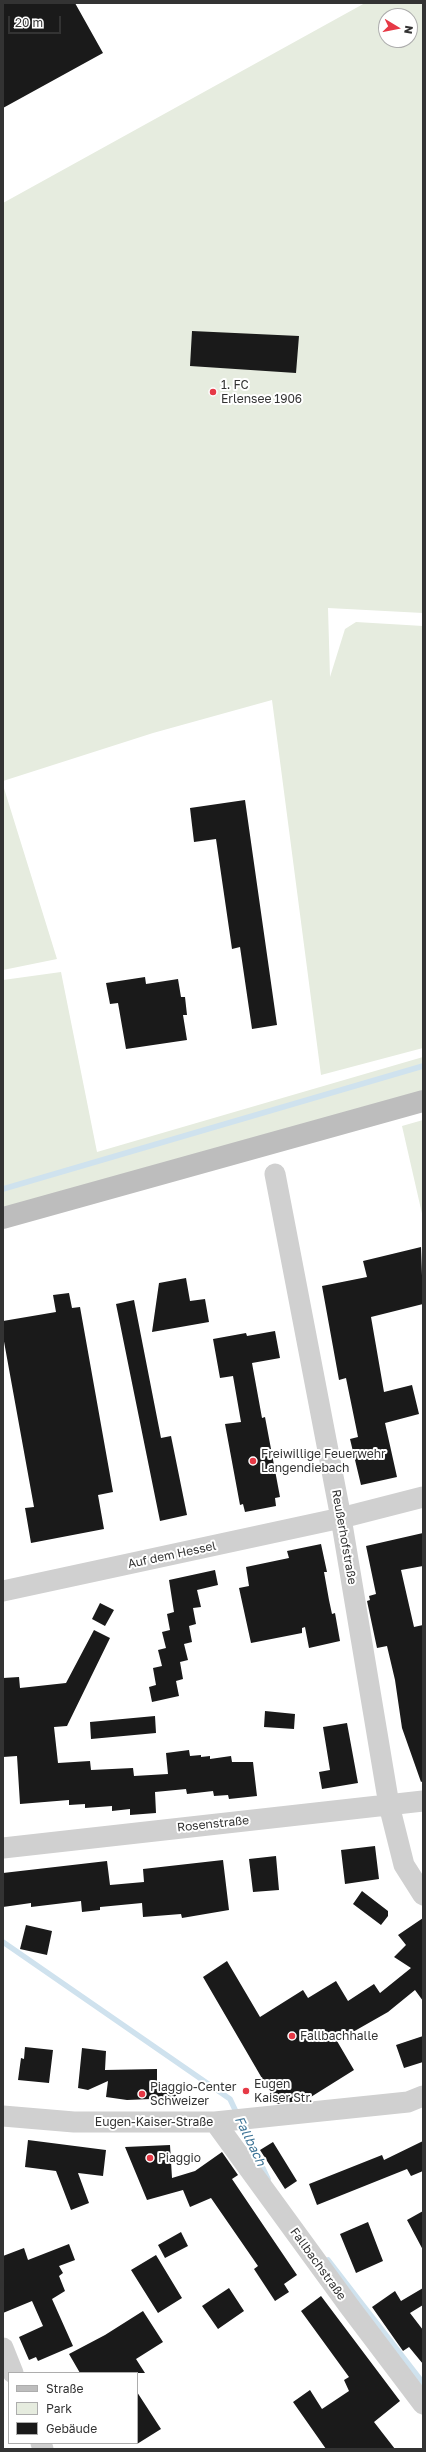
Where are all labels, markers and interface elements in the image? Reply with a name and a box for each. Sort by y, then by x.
scale bar [10,8,63,34]
north arrow [378,8,418,48]
text: 20 m [15,15,43,30]
text: N [402,25,416,35]
place label: 1. FC Erlensee 1906 [221,378,302,406]
marker: 1. FC Erlensee 1906 [208,387,218,397]
place label: Freiwillige Feuerwehr Langendiebach [261,1447,386,1475]
marker: Freiwillige Feuerwehr Langendiebach [248,1456,258,1466]
street label: Reußerhofstraße [329,1488,359,1586]
street label: Auf dem Hessel [126,1539,218,1571]
street label: Rosenstraße [176,1813,250,1835]
place label: Fallbachhalle [300,2029,378,2043]
marker: Fallbachhalle [287,2031,297,2041]
place label: Eugen Kaiser Str. [254,2077,312,2105]
place label: Piaggio-Center Schweizer [150,2080,236,2108]
marker: Eugen Kaiser Str. [241,2086,251,2096]
marker: Piaggio-Center Schweizer [137,2089,147,2099]
water label: Fallbach [231,2114,269,2168]
street label: Eugen-Kaiser-Straße [95,2115,213,2129]
place label: Piaggio [158,2151,201,2165]
marker: Piaggio [145,2153,155,2163]
street label: Fallbachstraße [287,2225,349,2303]
legend [8,2372,138,2444]
text: Straße [46,2381,84,2396]
text: Park [46,2401,72,2416]
text: Gebäude [46,2421,97,2436]

